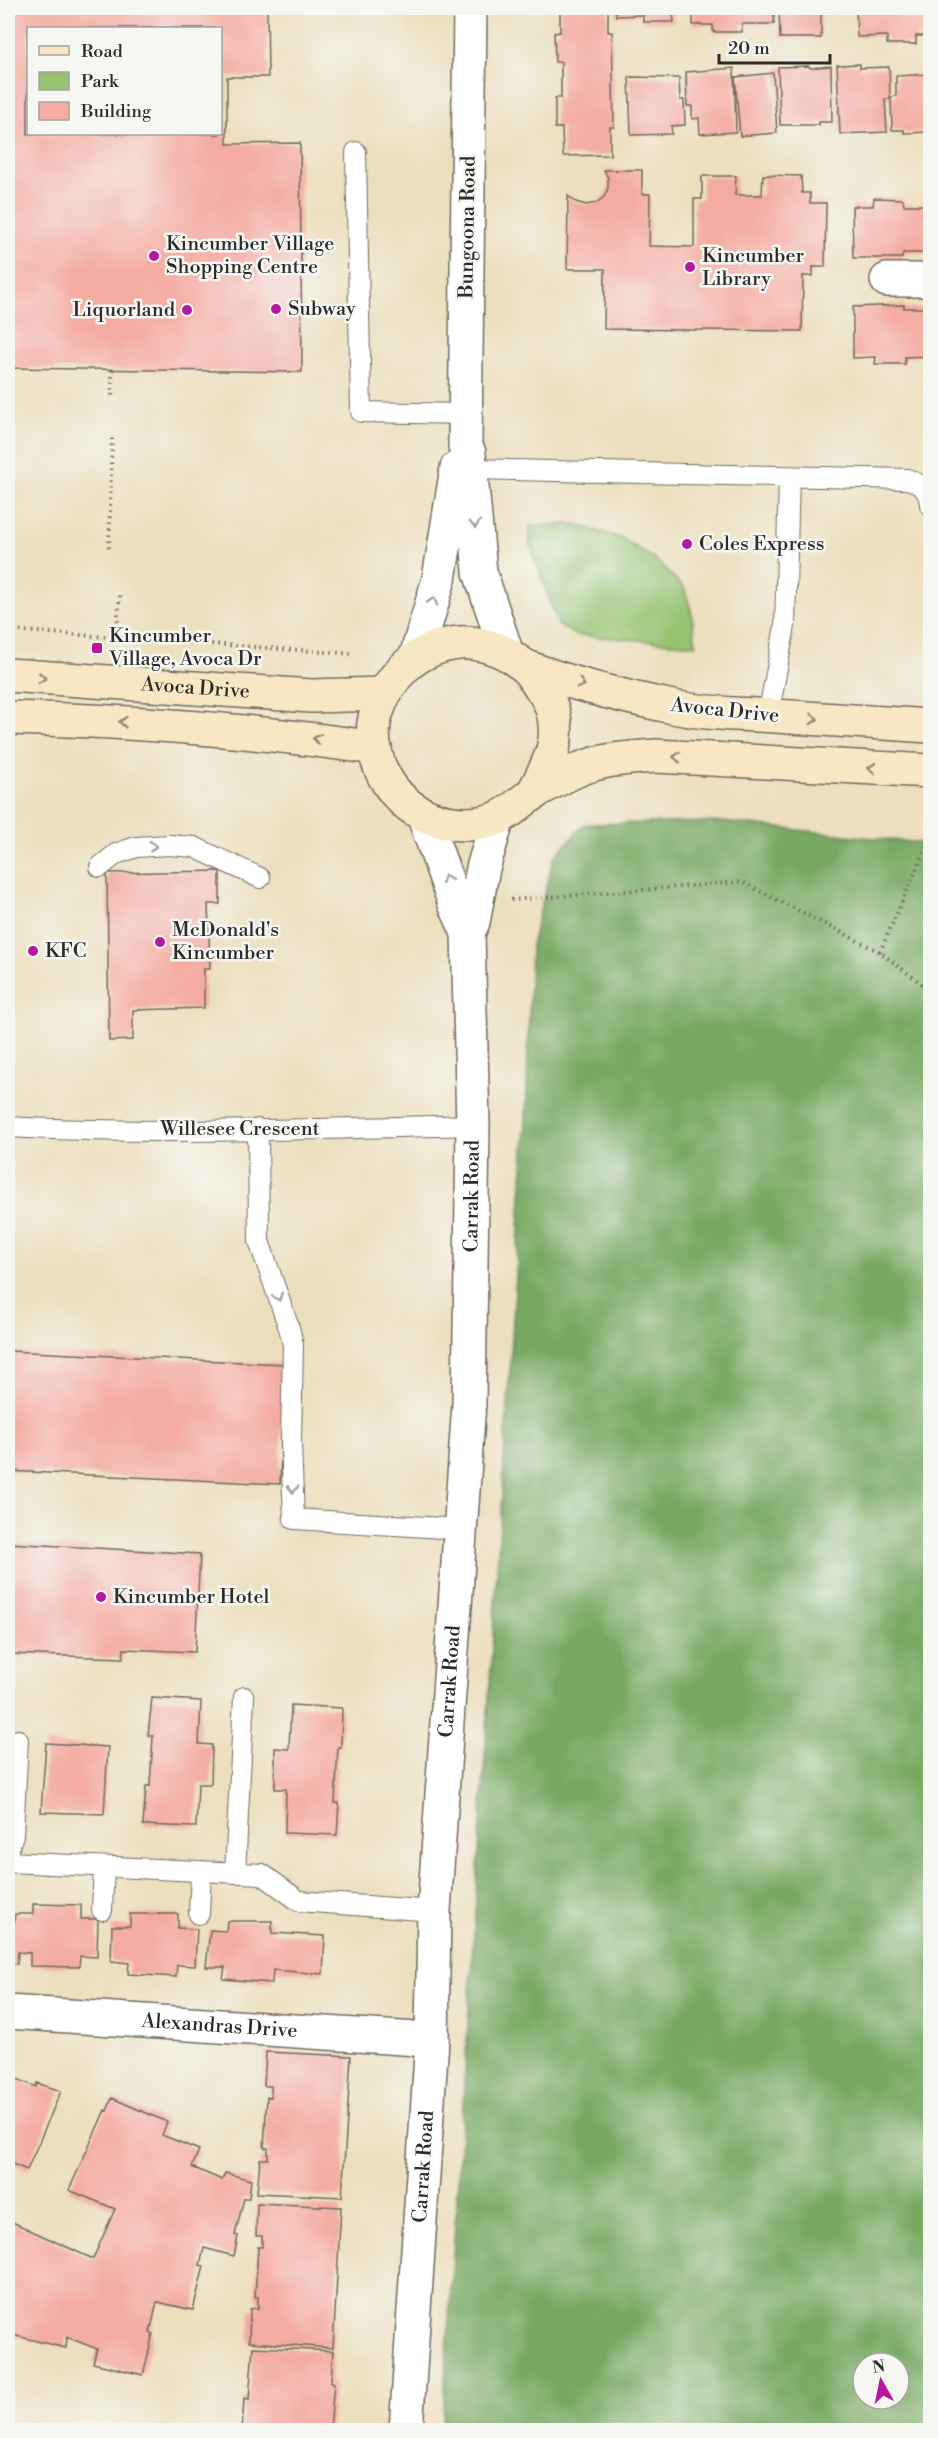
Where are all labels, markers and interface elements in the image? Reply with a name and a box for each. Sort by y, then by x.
legend [27,27,222,135]
scale bar [719,27,830,65]
text: 20 m [728,37,770,60]
text: Road [81,40,124,63]
text: Park [81,70,120,93]
text: Building [80,100,152,123]
street label: Bungoona Road [454,155,482,300]
place label: Kincumber Village Shopping Centre [166,232,334,280]
place label: Kincumber Library [702,244,805,292]
marker: Kincumber Village Shopping Centre [147,249,161,263]
marker: Kincumber Library [683,260,697,274]
place label: Subway [288,297,356,322]
place label: Liquorland [73,298,176,323]
marker: Subway [269,302,283,316]
marker: Liquorland [180,303,194,317]
one-way arrow [468,520,481,529]
place label: Coles Express [699,532,824,557]
marker: Coles Express [680,537,694,551]
one-way arrow [426,596,438,607]
place label: Kincumber Village, Avoca Dr [108,624,262,672]
marker: Kincumber Village, Avoca Dr [90,641,104,655]
one-way arrow [38,671,47,684]
street label: Avoca Drive [139,672,251,704]
one-way arrow [575,676,586,689]
street label: Avoca Drive [669,693,780,729]
one-way arrow [810,712,819,725]
one-way arrow [118,716,127,729]
one-way arrow [312,734,321,746]
one-way arrow [673,751,682,764]
one-way arrow [868,761,877,774]
one-way arrow [148,840,157,853]
one-way arrow [441,874,454,885]
place label: McDonald's Kincumber [172,918,279,966]
marker: McDonald's Kincumber [153,935,167,949]
place label: KFC [45,939,86,964]
marker: KFC [26,944,40,958]
street label: Willesee Crescent [159,1117,320,1142]
street label: Carrak Road [459,1139,485,1253]
one-way arrow [270,1291,283,1301]
one-way arrow [287,1485,300,1494]
place label: Kincumber Hotel [113,1585,269,1610]
marker: Kincumber Hotel [94,1590,108,1604]
street label: Carrak Road [433,1624,466,1738]
street label: Alexandras Drive [140,2008,298,2044]
street label: Carrak Road [407,2109,440,2224]
north arrow [851,2351,911,2411]
text: N [871,2356,887,2378]

